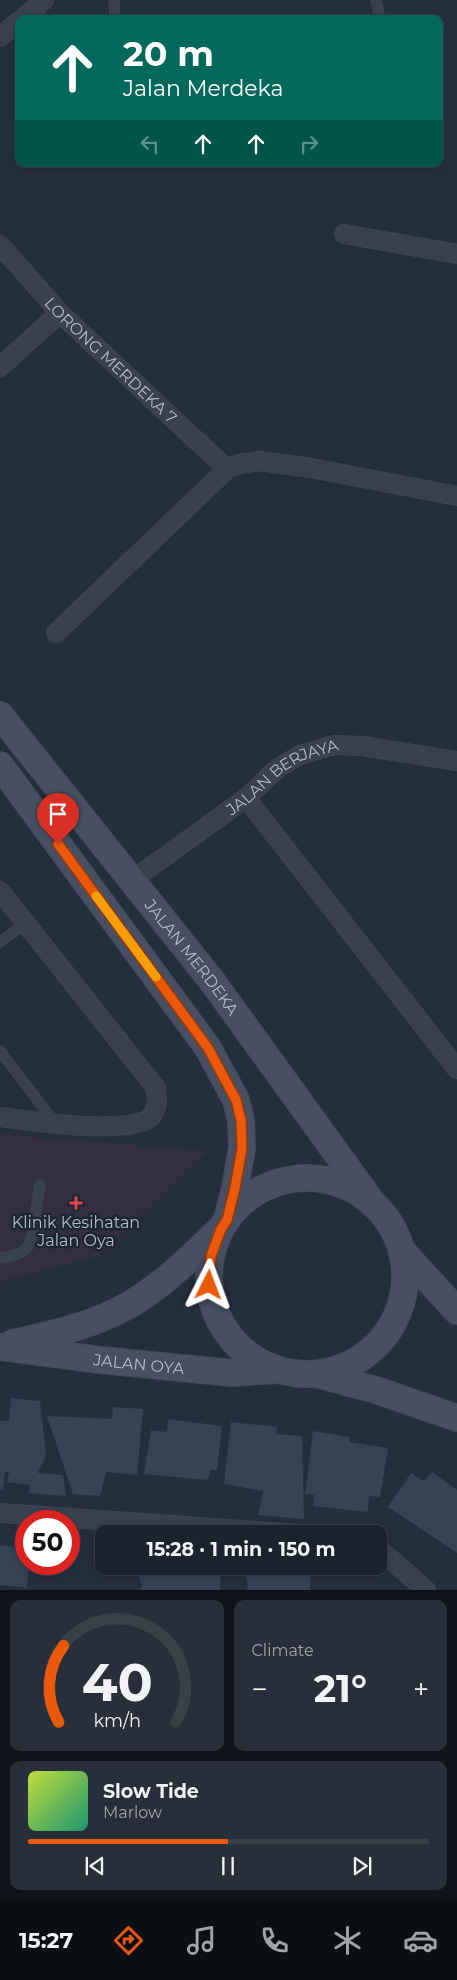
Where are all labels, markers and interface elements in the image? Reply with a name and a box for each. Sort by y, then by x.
text: 20 m [123,32,214,75]
icon: ahead [40,35,105,100]
text: Jalan Merdeka [123,75,284,102]
icon: left [136,130,164,158]
icon: ahead [189,130,217,158]
icon: ahead [242,130,270,158]
icon: right [295,130,323,158]
street label: LORONG MERDEKA 7 [41,293,181,427]
street label: JALAN BERJAYA [222,735,341,820]
pin [37,793,79,844]
icon: arrive [44,800,72,828]
street label: JALAN MERDEKA [140,895,243,1019]
marker: Klinik Kesihatan Jalan Oya [69,1196,83,1210]
place label: Klinik Kesihatan Jalan Oya [12,1213,140,1250]
position arrow [182,1258,234,1310]
street label: JALAN OYA [91,1350,186,1378]
speed limit sign: 50 [15,1510,80,1575]
text: 15:28 · 1 min · 150 m [146,1538,336,1561]
text: Climate [252,1641,314,1660]
text: 40 [81,1651,152,1714]
text: 21° [314,1665,367,1712]
text: − [252,1672,268,1706]
text: + [413,1672,429,1706]
text: km/h [93,1710,141,1731]
text: Slow Tide [103,1780,199,1803]
text: Marlow [103,1803,162,1822]
icon: previous [81,1852,109,1880]
icon: pause [214,1852,242,1880]
icon: next [348,1852,376,1880]
icon: directions [111,1923,146,1958]
icon: music [184,1923,219,1958]
icon: phone [257,1923,292,1958]
icon: climate [330,1923,365,1958]
icon: car [403,1923,438,1958]
text: 15:27 [19,1927,73,1954]

